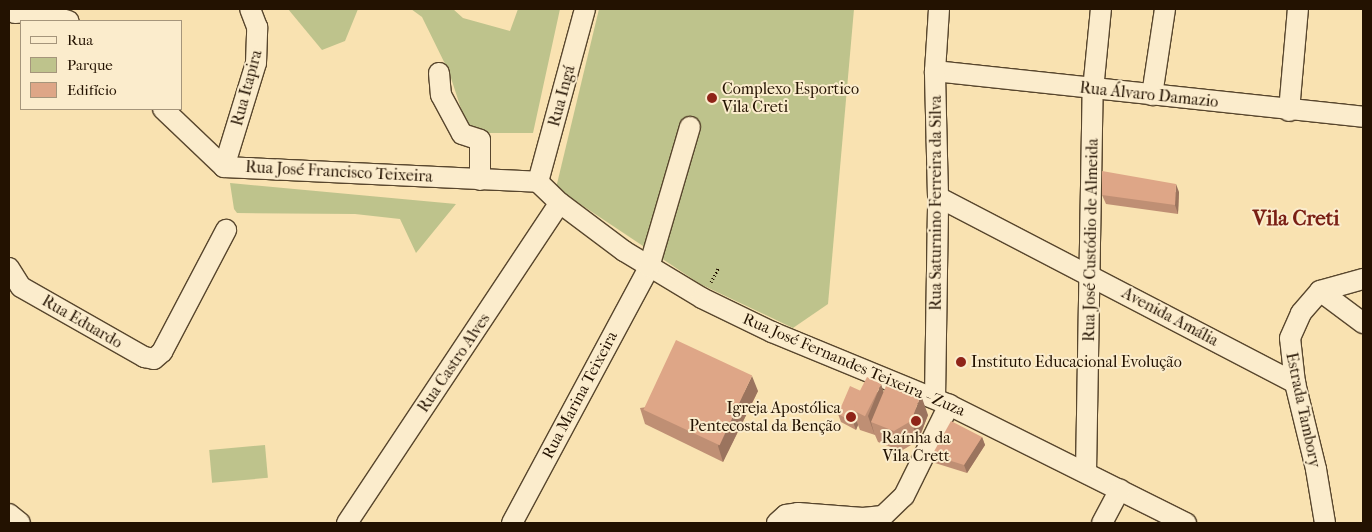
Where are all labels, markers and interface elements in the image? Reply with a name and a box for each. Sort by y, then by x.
legend [20,20,182,110]
text: Rua [67,31,93,49]
street label: Rua Itapira [228,48,266,128]
text: Parque [67,56,113,74]
street label: Rua Ingá [545,63,579,129]
street label: Rua Álvaro Damazio [1079,78,1219,112]
place label: Complexo Esportico Vila Creti [722,79,859,117]
text: Edifício [67,81,117,99]
marker: Complexo Esportico Vila Creti [706,92,718,104]
street label: Rua Saturnino Ferreira da Silva [926,95,946,311]
street label: Rua José Custódio de Almeida [1080,138,1102,342]
street label: Rua José Francisco Teixeira [245,158,433,186]
district label: Vila Creti [1253,205,1339,231]
street label: Avenida Amália [1118,283,1222,351]
street label: Rua Eduardo [38,291,126,353]
street label: Rua José Fernandes Teixeira - Zuza [740,309,968,421]
street label: Rua Castro Alves [414,310,494,416]
street label: Rua Marina Teixeira [538,328,622,462]
street label: Estrada Tambory [1281,351,1325,469]
place label: Instituto Educacional Evolução [971,352,1182,372]
marker: Instituto Educacional Evolução [955,356,967,368]
place label: Igreja Apostólica Pentecostal da Benção [689,398,841,436]
marker: Igreja Apostólica Pentecostal da Benção [845,411,857,423]
marker: Raínha da Vila Crett [910,415,922,427]
place label: Raínha da Vila Crett [881,428,951,466]

